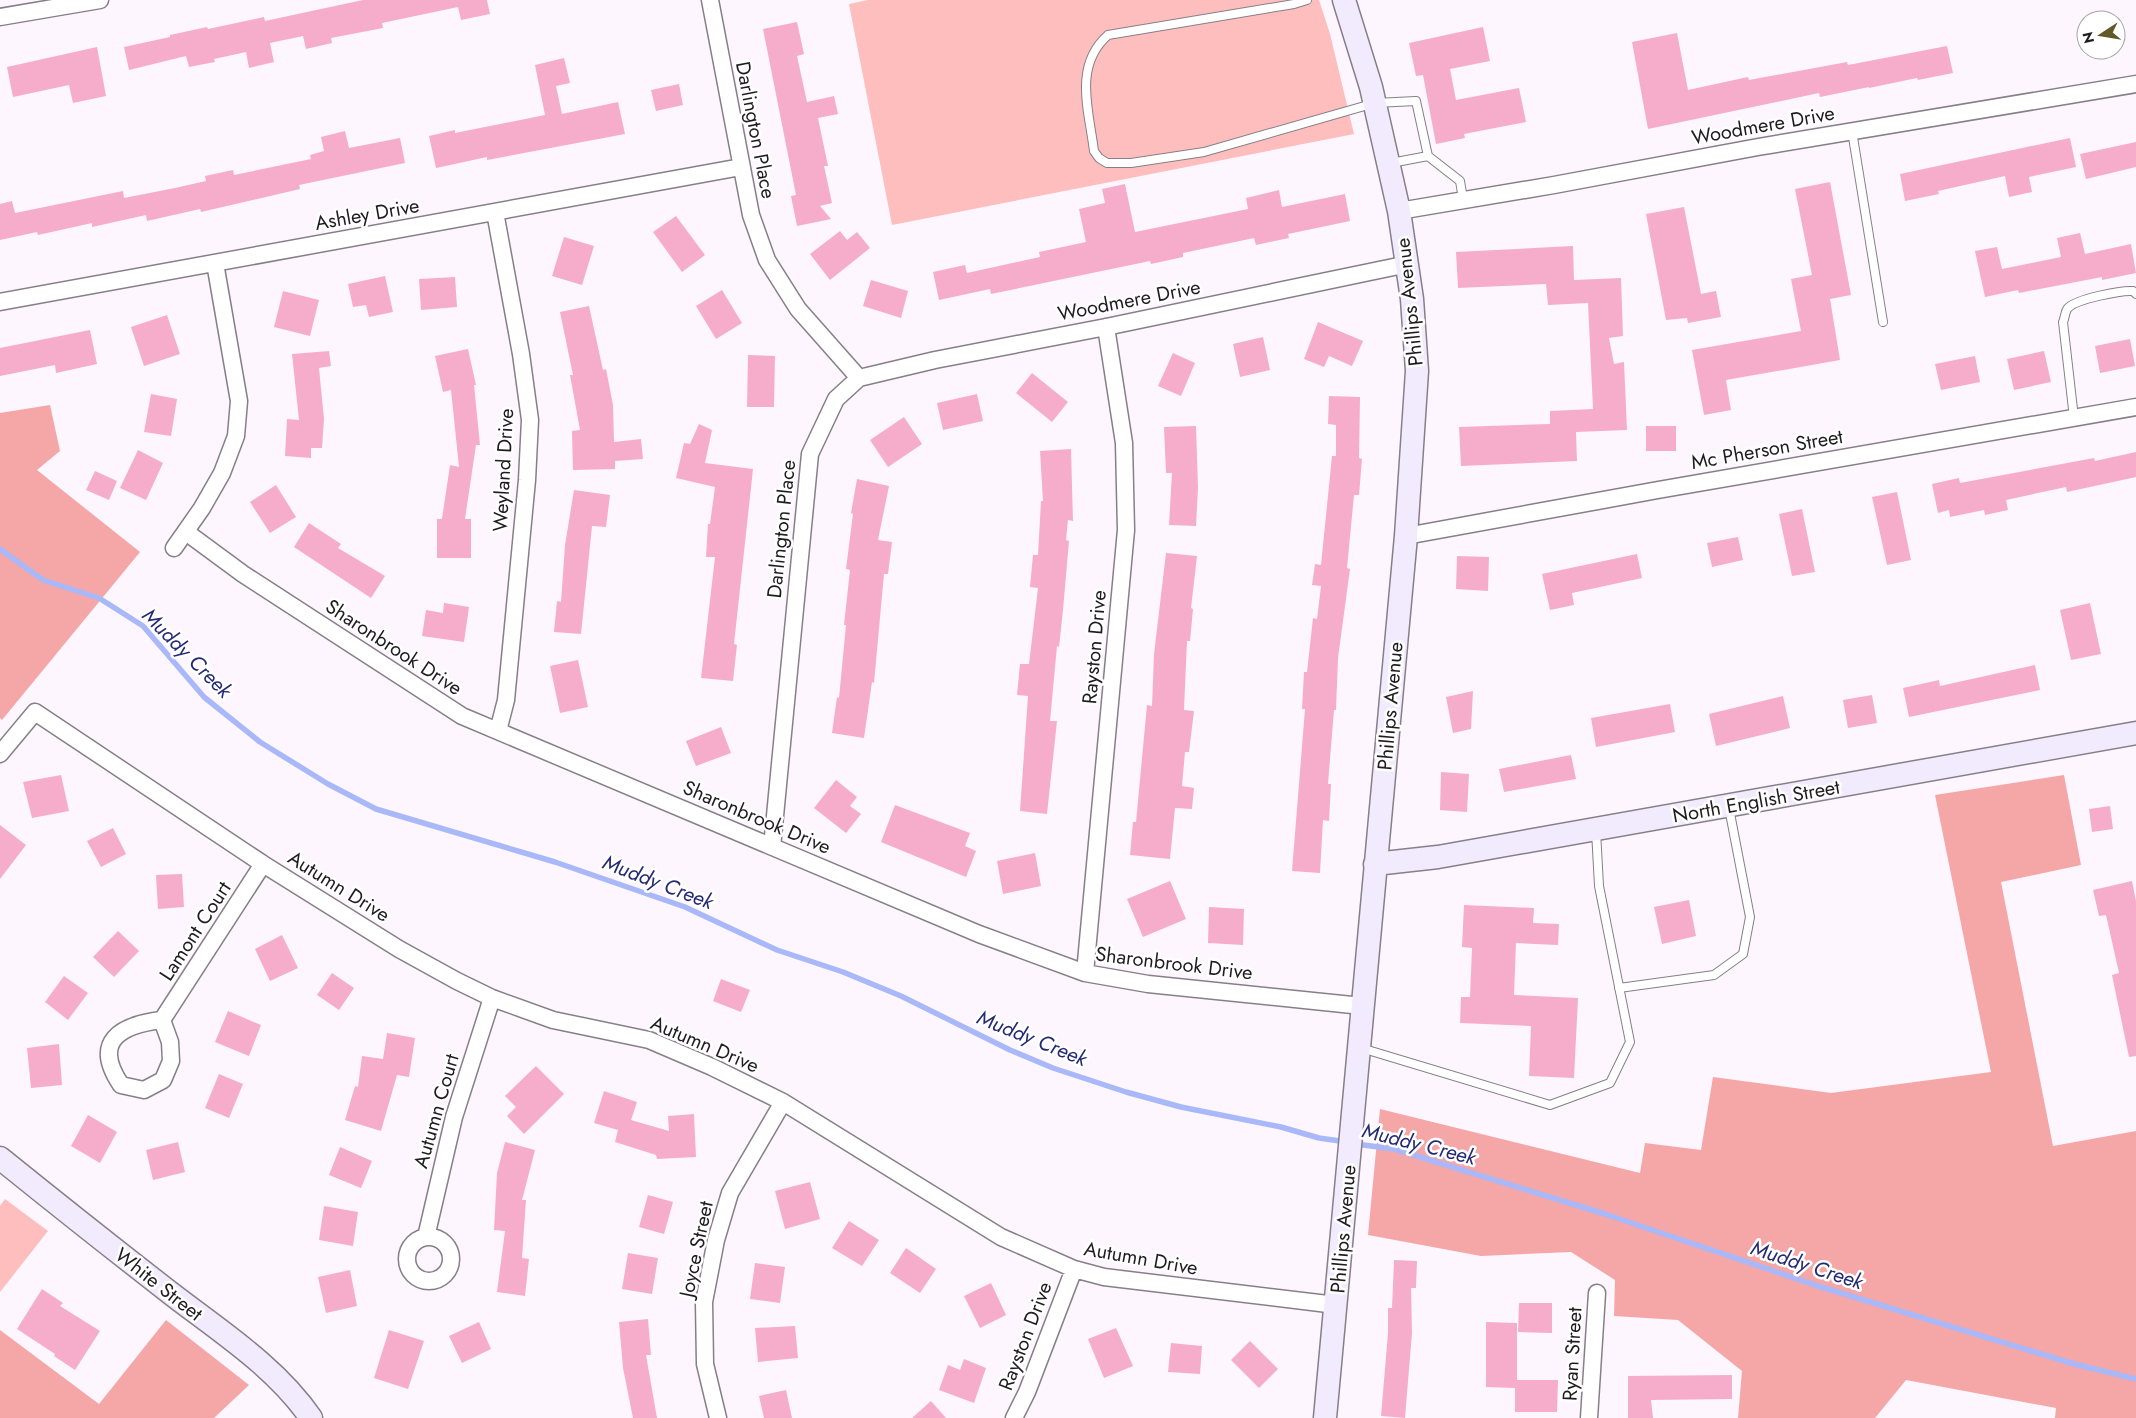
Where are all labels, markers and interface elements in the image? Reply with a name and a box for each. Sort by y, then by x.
north arrow [2076,10,2126,60]
text: N [2077,30,2099,45]
street label: Darlington Place [728,59,783,201]
street label: Woodmere Drive [1689,99,1837,152]
street label: Ashley Drive [313,191,422,238]
street label: Phillips Avenue [1388,236,1431,368]
street label: Woodmere Drive [1055,272,1203,329]
street label: Weyland Drive [486,408,521,532]
street label: Mc Pherson Street [1689,422,1845,477]
street label: Darlington Place [760,458,803,600]
street label: Rayston Drive [1075,589,1114,705]
street label: Sharonbrook Drive [320,592,468,703]
water label: Muddy Creek [135,601,239,705]
street label: Phillips Avenue [1370,641,1411,771]
street label: North English Street [1670,772,1842,830]
street label: Sharonbrook Drive [678,773,835,862]
street label: Autumn Drive [282,844,395,929]
water label: Muddy Creek [598,847,719,917]
street label: Lamont Court [152,876,239,987]
street label: Sharonbrook Drive [1094,939,1254,988]
water label: Muddy Creek [972,1002,1092,1074]
street label: Autumn Drive [646,1009,763,1080]
street label: Autumn Court [406,1050,467,1172]
water label: Muddy Creek [1359,1115,1480,1173]
street label: Phillips Avenue [1323,1164,1364,1294]
street label: Joyce Street [672,1198,721,1303]
water label: Muddy Creek [1747,1233,1868,1298]
street label: Autumn Drive [1082,1234,1200,1283]
street label: White Street [109,1241,209,1328]
street label: Rayston Drive [991,1278,1059,1395]
street label: Ryan Street [1556,1306,1589,1402]

